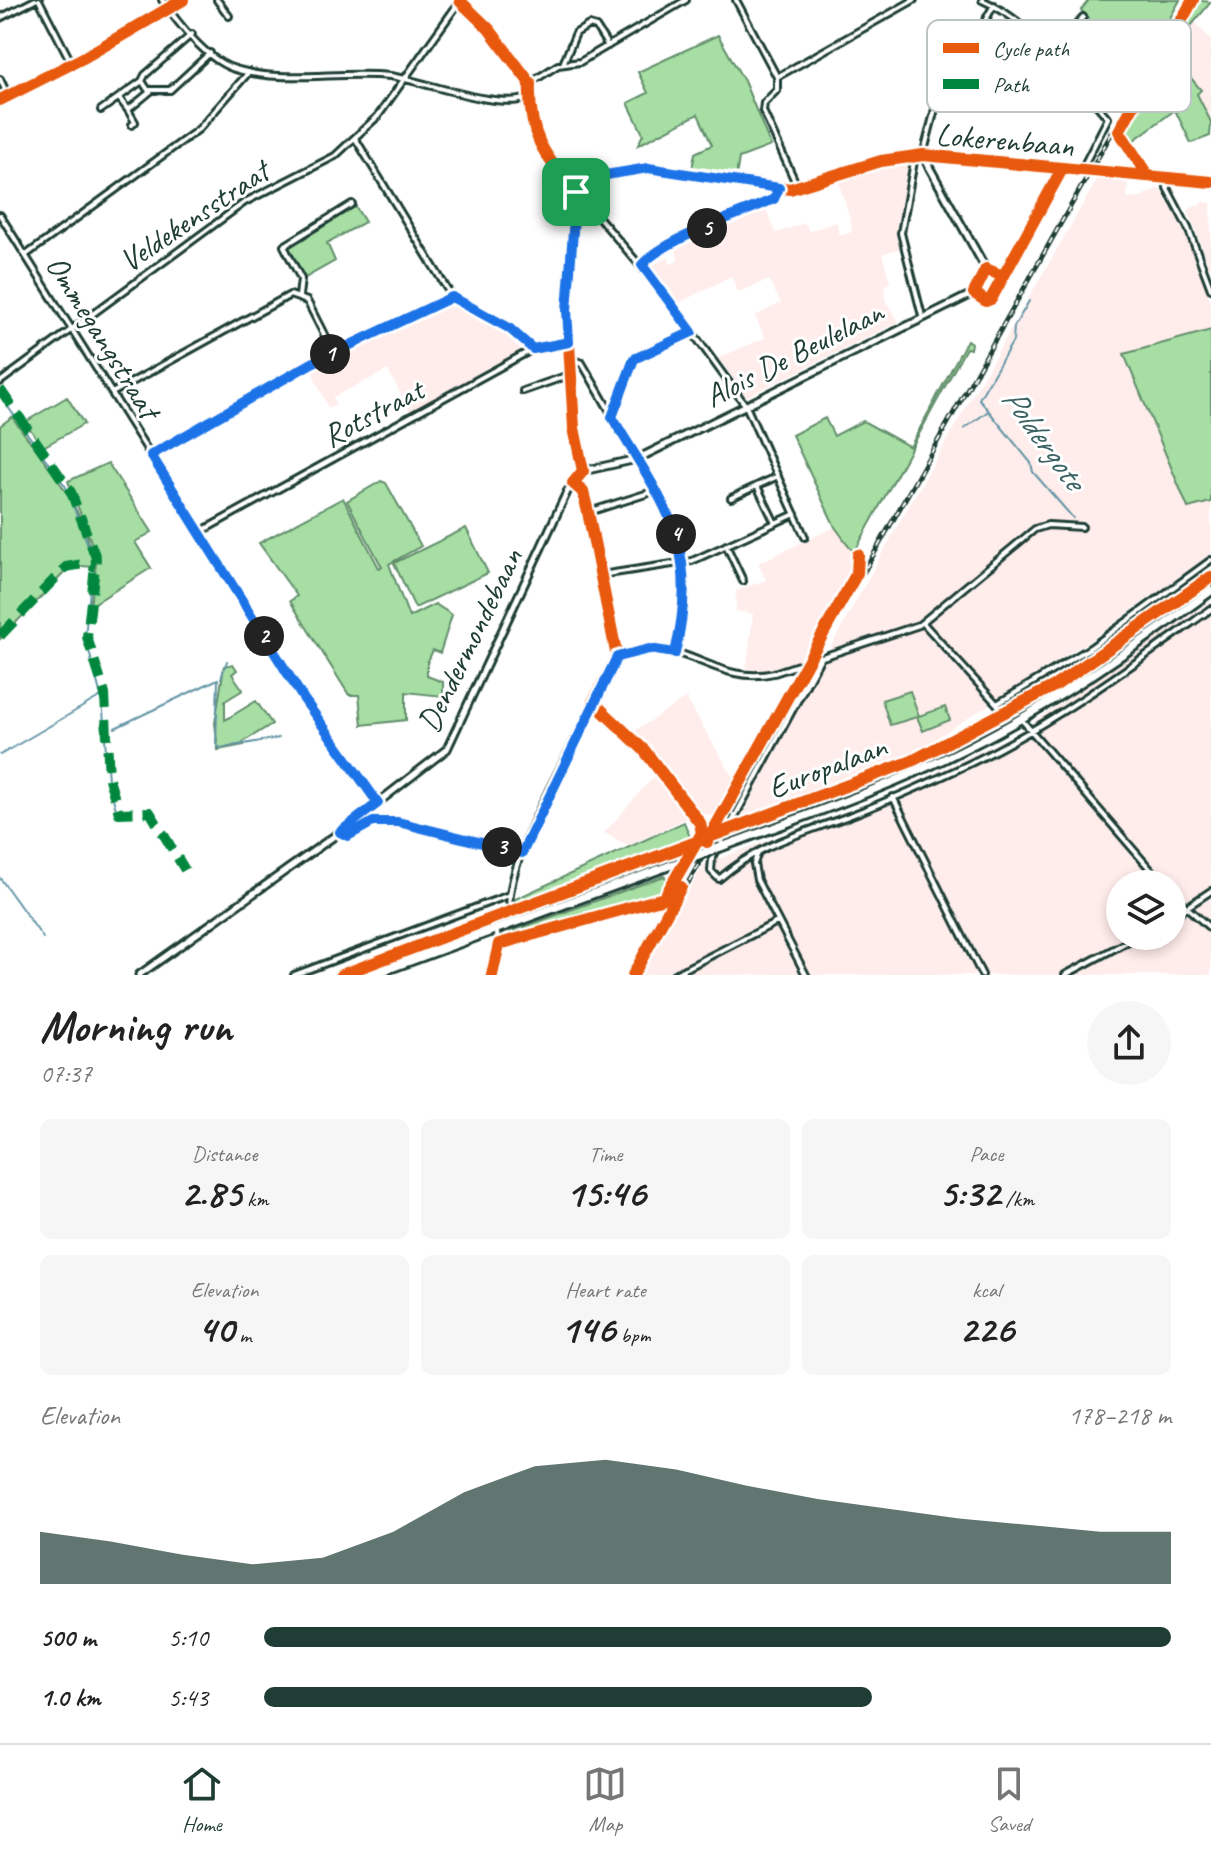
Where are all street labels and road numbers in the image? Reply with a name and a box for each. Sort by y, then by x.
street label: Lokerenbaan [934,114,1076,166]
street label: Veldekensstraat [111,149,280,281]
street label: Ommegangstraat [37,248,172,430]
street label: Alois De Beulelaan [698,291,892,417]
street label: Rotstraat [316,368,433,457]
street label: Dendermondebaan [408,541,532,738]
street label: Europalaan [762,725,893,808]

